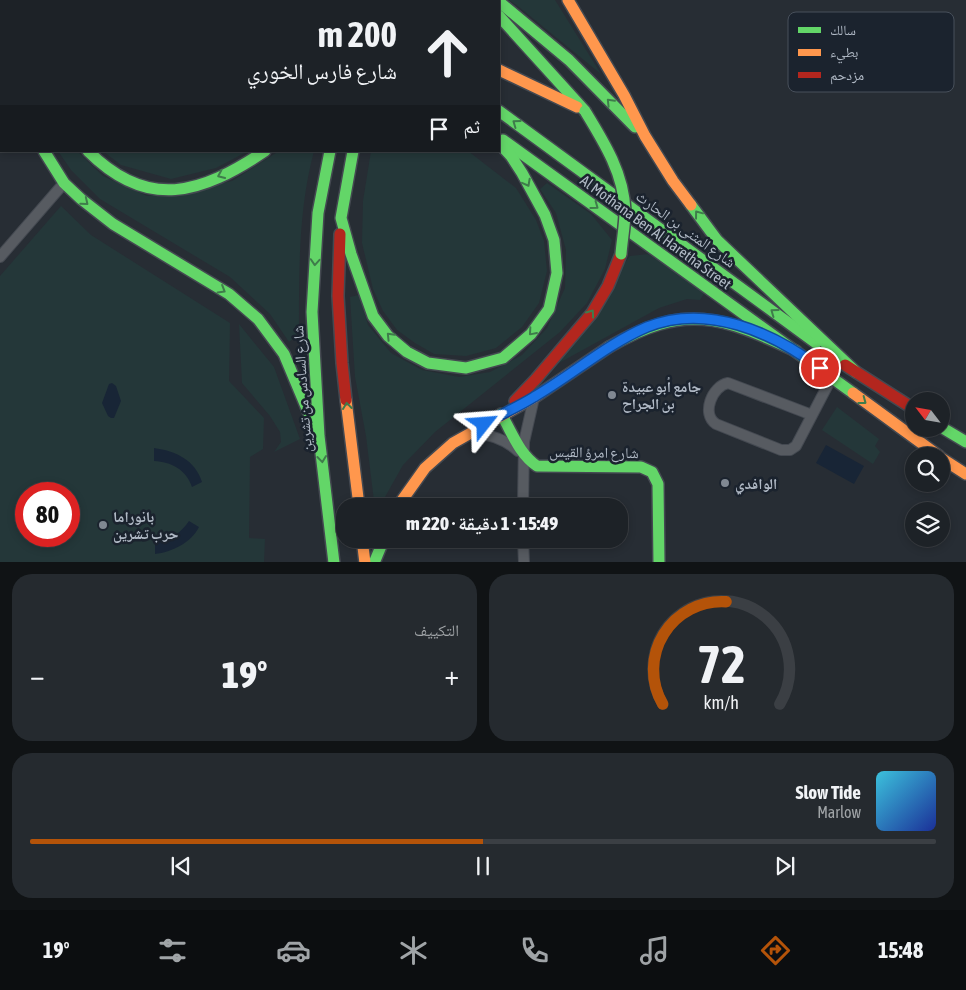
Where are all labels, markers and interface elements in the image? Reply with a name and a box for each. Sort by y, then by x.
legend [788,12,954,92]
text: 200 m [318,14,397,54]
icon: ahead [415,20,480,85]
text: سالك [830,22,856,38]
text: بطيء [830,44,859,64]
text: شارع فارس الخوري [247,58,397,84]
text: مزدحم [830,67,864,85]
one-way arrow [607,99,616,108]
icon: arrive [425,115,453,143]
text: ثم [463,115,480,137]
one-way arrow [512,120,522,129]
one-way arrow [217,169,226,179]
street label: Al Mothana Ben Al Haretha Street [577,172,735,292]
one-way arrow [521,177,531,186]
street label: شارع المثنى بن الحارث [632,187,739,272]
one-way arrow [79,197,88,205]
one-way arrow [589,201,598,209]
one-way arrow [695,210,704,220]
one-way arrow [310,258,321,266]
one-way arrow [217,283,226,293]
one-way arrow [586,310,594,319]
one-way arrow [771,310,780,318]
street label: شارع السادس من تشرين [289,325,317,453]
one-way arrow [528,327,537,336]
one-way arrow [387,333,396,342]
pin [799,347,841,389]
icon: arrive [806,354,834,382]
place label: جامع أبو عبيدة بن الجراح [622,377,702,413]
marker: جامع أبو عبيدة بن الجراح [606,389,618,401]
north arrow [905,392,950,438]
map controls [905,392,950,547]
one-way arrow [857,395,866,403]
position arrow [457,397,509,449]
one-way arrow [342,401,353,409]
street label: شارع امرؤ القيس [549,443,639,463]
button: search [905,447,950,492]
one-way arrow [316,455,327,463]
place label: الوافدي [735,475,777,495]
marker: الوافدي [719,477,731,489]
speed limit sign: 80 [15,482,80,547]
button: layers [905,502,950,547]
place label: بانوراما حرب تشرين [113,508,179,543]
text: 15:49 · 1 دقيقة · 220 m [406,512,558,534]
marker: بانوراما حرب تشرين [97,519,109,531]
text: التكييف [414,621,459,639]
text: 72 [697,634,746,694]
text: 19° [221,653,268,696]
text: − [30,659,45,691]
text: + [444,659,459,691]
text: km/h [704,692,739,713]
text: Slow Tide [796,781,861,803]
text: Marlow [817,803,861,821]
icon: previous [167,852,195,880]
icon: pause [469,852,497,880]
icon: next [771,852,799,880]
icon: filters [155,933,190,968]
icon: car [276,933,311,968]
icon: climate [396,933,431,968]
icon: phone [517,933,552,968]
icon: music [637,933,672,968]
icon: directions [758,933,793,968]
text: 19° [43,937,70,963]
text: 15:48 [878,937,923,963]

